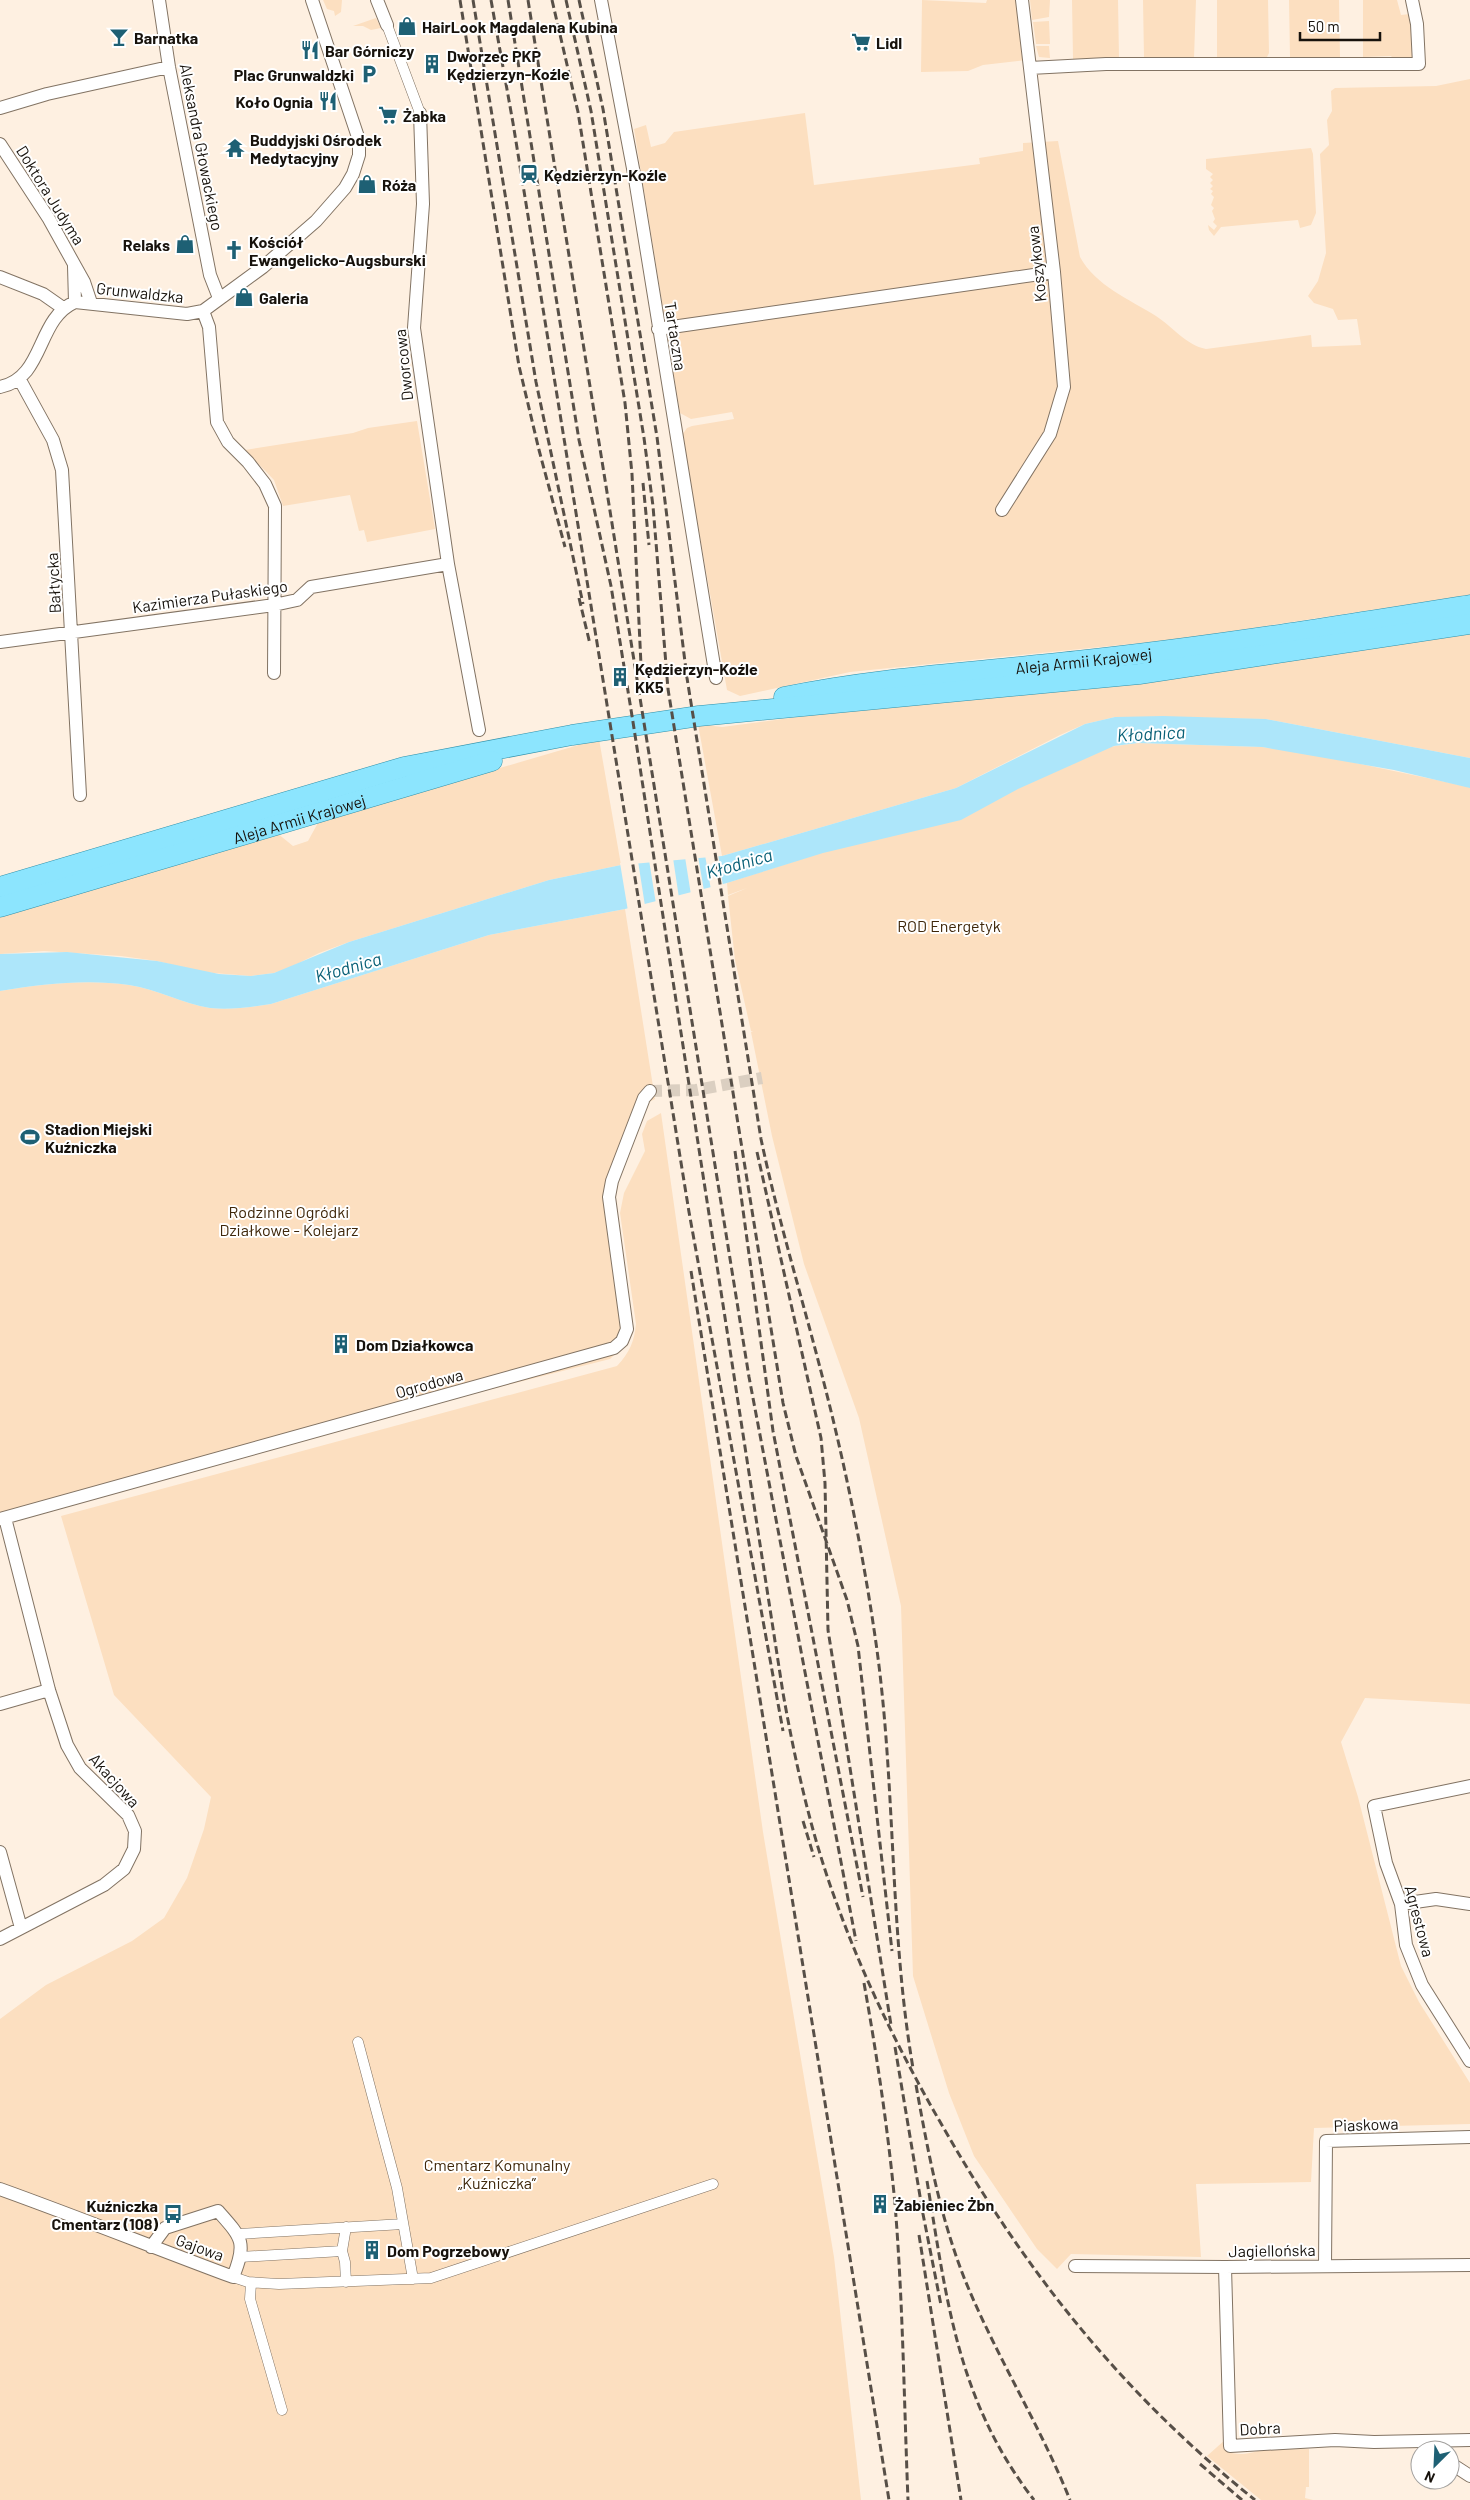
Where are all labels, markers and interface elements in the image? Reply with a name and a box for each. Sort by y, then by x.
scale bar [1300,10,1380,42]
shop icon: HairLook Magdalena Kubina [396,15,418,37]
place label: HairLook Magdalena Kubina [422,17,618,36]
text: 50 m [1308,17,1340,35]
bar icon: Barnatka [108,26,130,48]
place label: Barnatka [134,28,198,47]
supermarket icon: Lidl [850,31,872,53]
place label: Lidl [876,33,902,52]
restaurant icon: Bar Górniczy [299,39,321,61]
place label: Bar Górniczy [325,41,414,60]
place label: Dworzec PKP Kędzierzyn-Koźle [447,46,570,83]
building icon: Dworzec PKP Kędzierzyn-Koźle [421,53,443,75]
street label: Aleksandra Głowackiego [176,62,228,232]
parking icon: Plac Grunwaldzki [358,63,380,85]
place label: Plac Grunwaldzki [234,65,354,84]
restaurant icon: Koło Ognia [317,90,339,112]
place label: Koło Ognia [236,92,313,111]
supermarket icon: Żabka [377,104,399,126]
place label: Żabka [403,106,446,125]
place label: Buddyjski Ośrodek Medytacyjny [250,130,382,167]
temple icon: Buddyjski Ośrodek Medytacyjny [224,137,246,159]
street label: Doktora Judyma [13,142,89,248]
station icon: Kędzierzyn-Koźle [518,163,540,185]
place label: Kędzierzyn-Koźle [544,165,667,184]
shop icon: Róża [356,173,378,195]
place label: Róża [382,175,416,194]
street label: Koszykowa [1023,225,1049,303]
place label: Kościół Ewangelicko-Augsburski [249,232,426,269]
shop icon: Relaks [174,233,196,255]
place label: Relaks [123,235,170,254]
church icon: Kościół Ewangelicko-Augsburski [223,239,245,261]
street label: Grunwaldzka [95,278,185,306]
shop icon: Galeria [233,286,255,308]
place label: Galeria [259,288,309,307]
street label: Tartaczna [661,300,691,372]
street label: Dworcowa [390,328,416,402]
street label: Bałtycka [42,552,64,614]
street label: Kazimierza Pułaskiego [131,576,289,616]
street label: Aleja Armii Krajowej [1014,643,1153,677]
place label: Kędzierzyn-Koźle KK5 [635,659,758,696]
building icon: Kędzierzyn-Koźle KK5 [609,666,631,688]
water label: Kłodnica [1116,720,1186,746]
street label: Aleja Armii Krajowej [231,790,368,847]
water label: Kłodnica [703,843,775,883]
park label: ROD Energetyk [897,916,1001,935]
water label: Kłodnica [312,947,384,987]
place label: Stadion Miejski Kuźniczka [45,1119,152,1156]
sports icon: Stadion Miejski Kuźniczka [19,1126,41,1148]
park label: Rodzinne Ogródki Działkowe - Kolejarz [220,1202,358,1239]
building icon: Dom Działkowca [330,1333,352,1355]
place label: Dom Działkowca [356,1335,473,1354]
street label: Ogrodowa [393,1364,465,1402]
street label: Akacjowa [86,1749,144,1811]
street label: Agrestowa [1401,1883,1439,1959]
street label: Piaskowa [1333,2113,1399,2135]
park label: Cmentarz Komunalny „Kuźniczka” [424,2155,571,2192]
building icon: Żabieniec Żbn [869,2193,891,2215]
place label: Żabieniec Żbn [895,2195,994,2214]
place label: Kuźniczka Cmentarz (108) [52,2196,158,2233]
bus stop icon: Kuźniczka Cmentarz (108) [162,2203,184,2225]
street label: Gajowa [173,2230,227,2264]
building icon: Dom Pogrzebowy [361,2239,383,2261]
street label: Jagiellońska [1228,2240,1316,2260]
place label: Dom Pogrzebowy [387,2241,510,2260]
street label: Dobra [1239,2417,1281,2439]
north arrow [1410,2440,1460,2490]
text: N [1422,2468,1437,2487]

